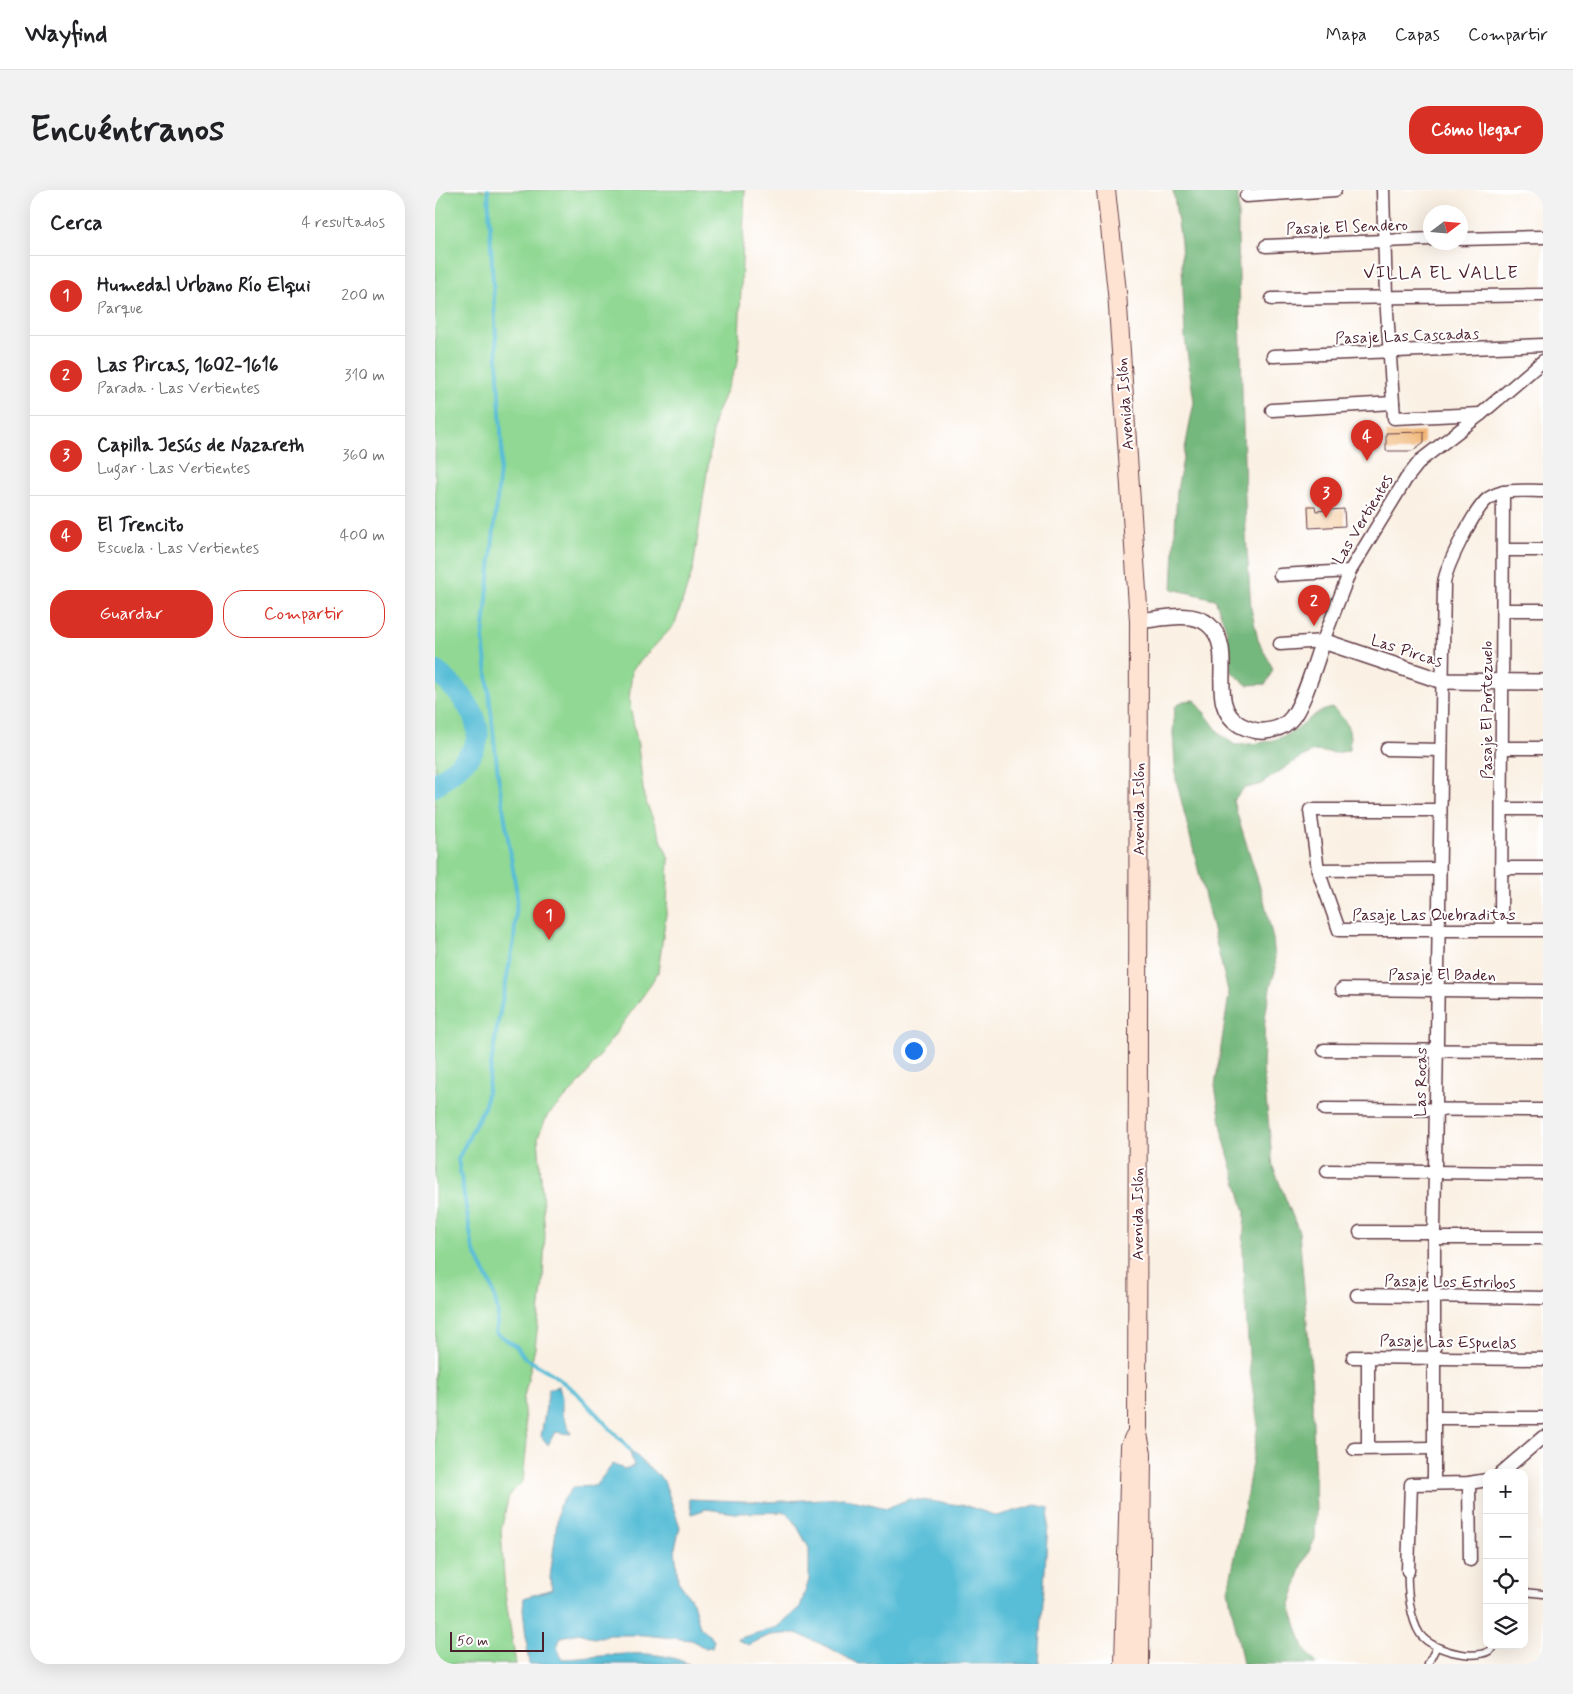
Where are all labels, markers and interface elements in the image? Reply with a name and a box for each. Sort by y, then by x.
text: Wayfind [25,19,107,50]
text: Mapa [1326,23,1367,47]
text: Capas [1395,23,1440,47]
text: Compartir [1468,23,1548,47]
button: Cómo llegar [1409,106,1543,154]
text: Encuéntranos [30,107,225,153]
north arrow [1423,205,1468,250]
text: Cerca [50,209,103,237]
text: 4 resultados [301,212,385,233]
street label: Pasaje El Sendero [1286,215,1408,240]
district label: VILLA EL VALLE [1363,261,1519,285]
text: Humedal Urbano Río Elqui [97,273,311,298]
text: 1 [62,285,70,306]
text: 200 m [341,285,385,306]
text: Parque [97,298,143,319]
street label: Pasaje Las Cascadas [1335,323,1479,350]
text: Las Pircas, 1602-1616 [97,353,279,378]
street label: Avenida Islón [1112,357,1139,451]
text: 2 [62,365,70,386]
text: 310 m [344,365,385,386]
text: Parada · Las Vertientes [97,378,260,399]
pin: 4 [1351,420,1383,461]
text: Capilla Jesús de Nazareth [97,433,304,458]
text: 3 [62,445,70,466]
text: 360 m [342,445,385,466]
text: Lugar · Las Vertientes [97,458,250,479]
street label: Las Vertientes [1328,471,1398,569]
pin: 3 [1310,477,1342,518]
text: El Trencito [97,513,183,538]
text: 4 [61,525,71,546]
text: 400 m [340,525,385,546]
text: Escuela · Las Vertientes [97,538,259,559]
pin: 2 [1298,585,1330,626]
button: Guardar [50,590,213,638]
button: Compartir [223,590,385,638]
street label: Las Pircas [1368,630,1445,673]
street label: Pasaje El Portezuelo [1477,641,1498,779]
street label: Avenida Islón [1129,763,1150,855]
pin: 1 [533,899,565,940]
street label: Pasaje Las Quebraditas [1352,905,1516,926]
street label: Pasaje El Baden [1388,965,1496,986]
your location [901,1038,927,1064]
street label: Las Rocas [1410,1047,1433,1117]
street label: Avenida Islón [1128,1168,1149,1260]
street label: Pasaje Los Estribos [1384,1271,1516,1294]
street label: Pasaje Las Espuelas [1379,1331,1517,1354]
map controls [1483,1469,1528,1649]
button: + [1483,1469,1528,1514]
button: − [1483,1514,1528,1559]
button: locate [1483,1559,1528,1604]
button: layers [1483,1604,1528,1649]
scale bar [450,1629,544,1652]
text: 50 m [457,1632,488,1650]

